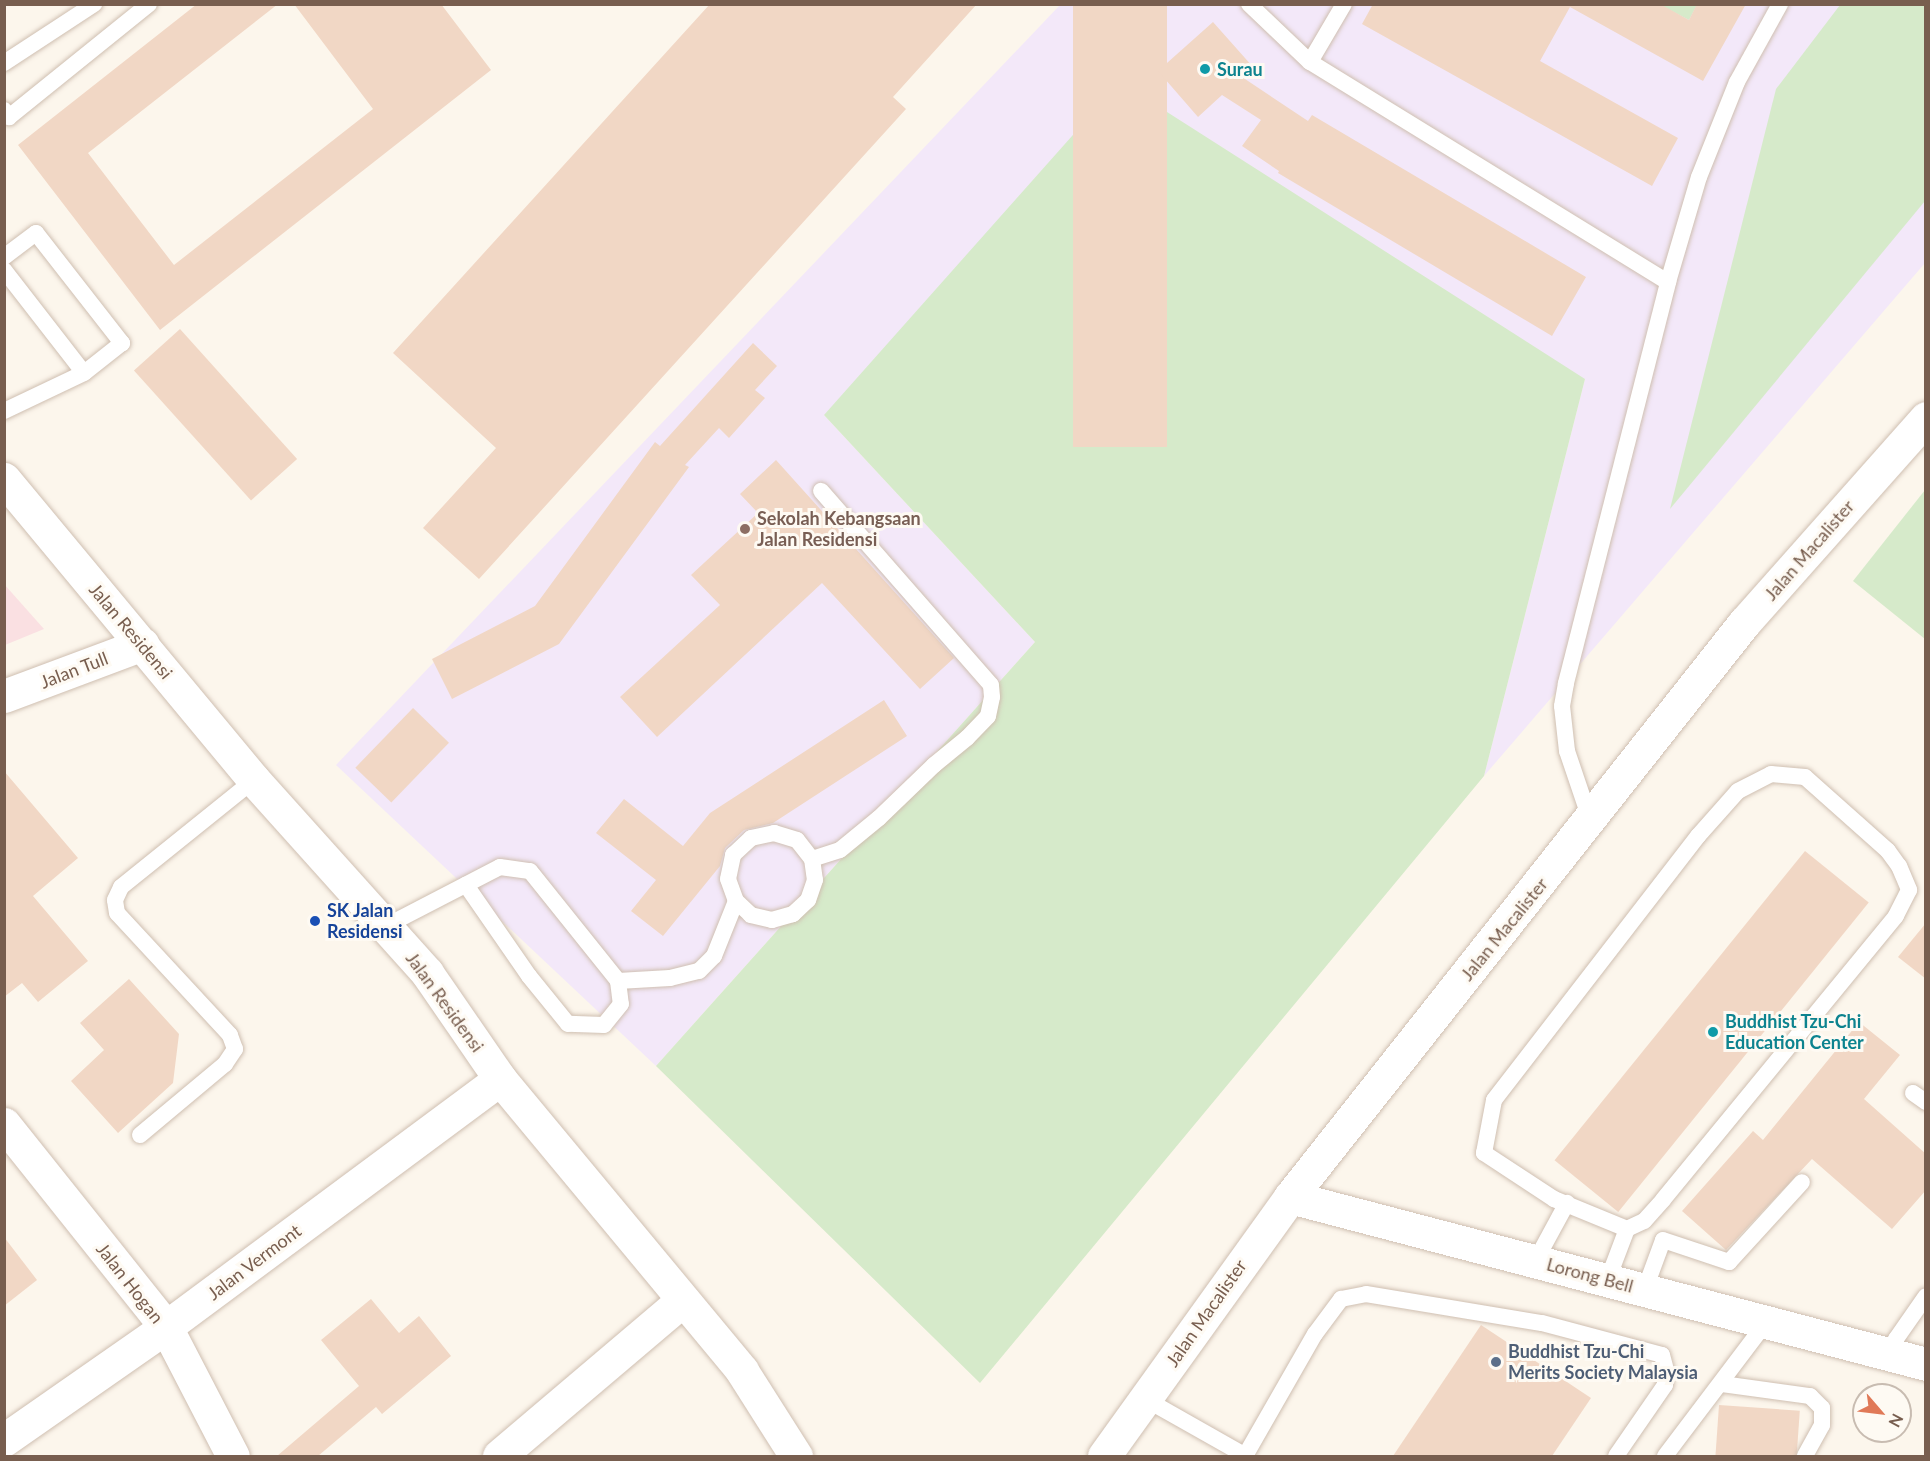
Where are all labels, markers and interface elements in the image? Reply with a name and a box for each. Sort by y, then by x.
place label: Surau [1217,58,1263,80]
marker: Surau [1198,62,1212,76]
street label: Jalan Macalister [1760,495,1858,605]
place label: Sekolah Kebangsaan Jalan Residensi [757,508,921,550]
marker: Sekolah Kebangsaan Jalan Residensi [738,522,752,536]
street label: Jalan Residensi [85,579,177,683]
street label: Jalan Tull [37,647,111,693]
street label: Jalan Macalister [1456,873,1552,985]
place label: SK Jalan Residensi [327,900,403,942]
marker: SK Jalan Residensi [308,914,322,928]
street label: Jalan Residensi [402,948,488,1056]
place label: Buddhist Tzu-Chi Education Center [1725,1011,1864,1054]
marker: Buddhist Tzu-Chi Education Center [1706,1025,1720,1039]
street label: Jalan Vermont [203,1220,305,1304]
street label: Jalan Hogan [92,1239,168,1327]
street label: Lorong Bell [1544,1253,1636,1297]
street label: Jalan Macalister [1161,1255,1251,1371]
place label: Buddhist Tzu-Chi Merits Society Malaysia [1508,1341,1698,1384]
marker: Buddhist Tzu-Chi Merits Society Malaysia [1489,1355,1503,1369]
north arrow [1852,1383,1912,1443]
text: N [1885,1411,1908,1431]

